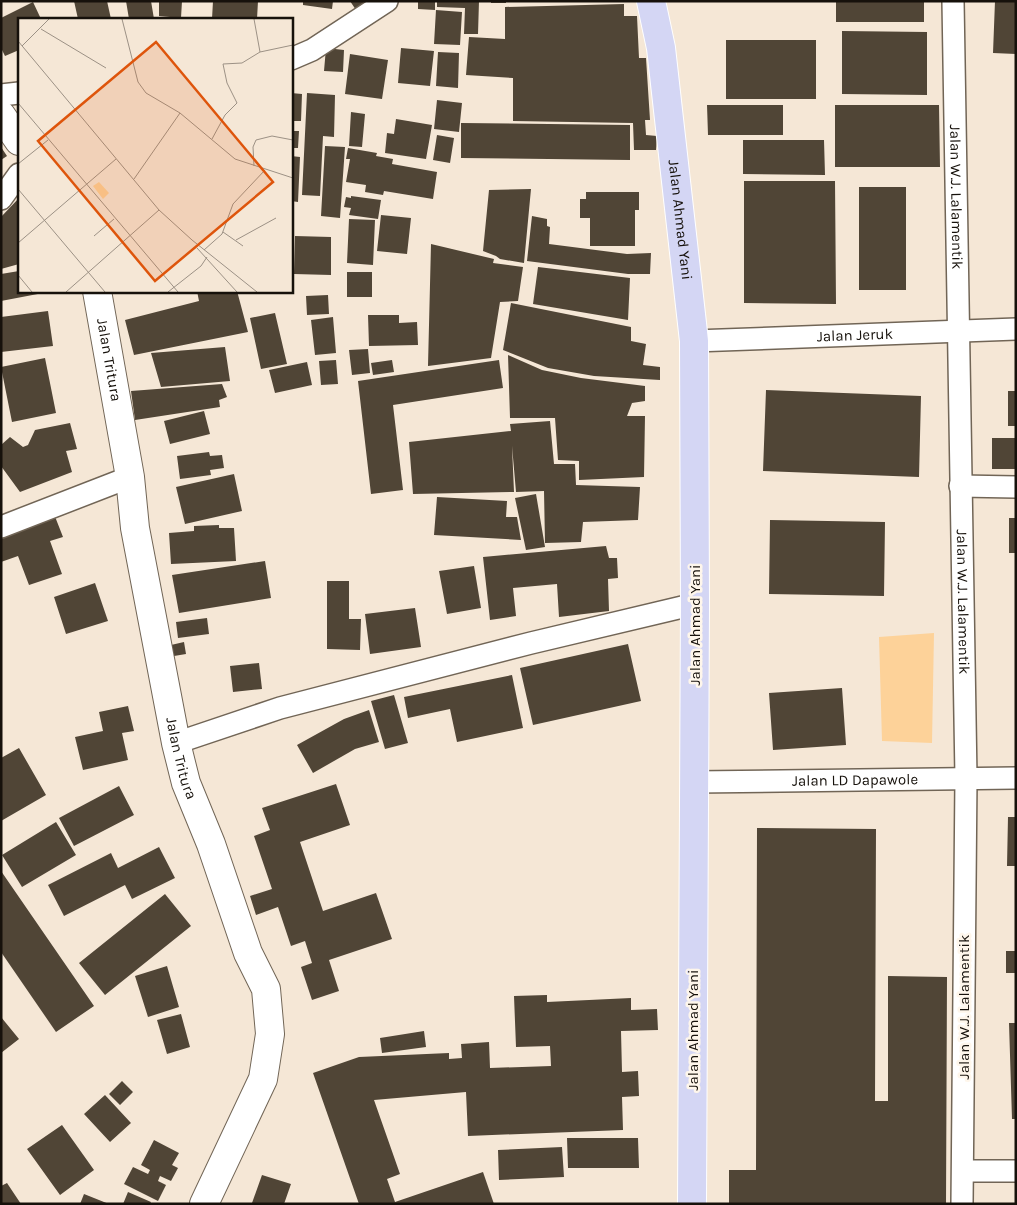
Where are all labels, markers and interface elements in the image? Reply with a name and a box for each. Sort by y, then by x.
inset map [18,18,292,292]
street label: Jalan W.J. Lalamentik [946,124,966,270]
street label: Jalan Ahmad Yani [665,159,696,281]
street label: Jalan Tritura [93,317,125,403]
street label: Jalan Jeruk [816,325,893,345]
street label: Jalan W.J. Lalamentik [953,529,973,675]
street label: Jalan Ahmad Yani [686,565,704,685]
street label: Jalan Tritura [162,716,201,802]
street label: Jalan LD Dapawole [792,770,918,790]
street label: Jalan W.J. Lalamentik [955,935,973,1079]
street label: Jalan Ahmad Yani [684,970,702,1090]

